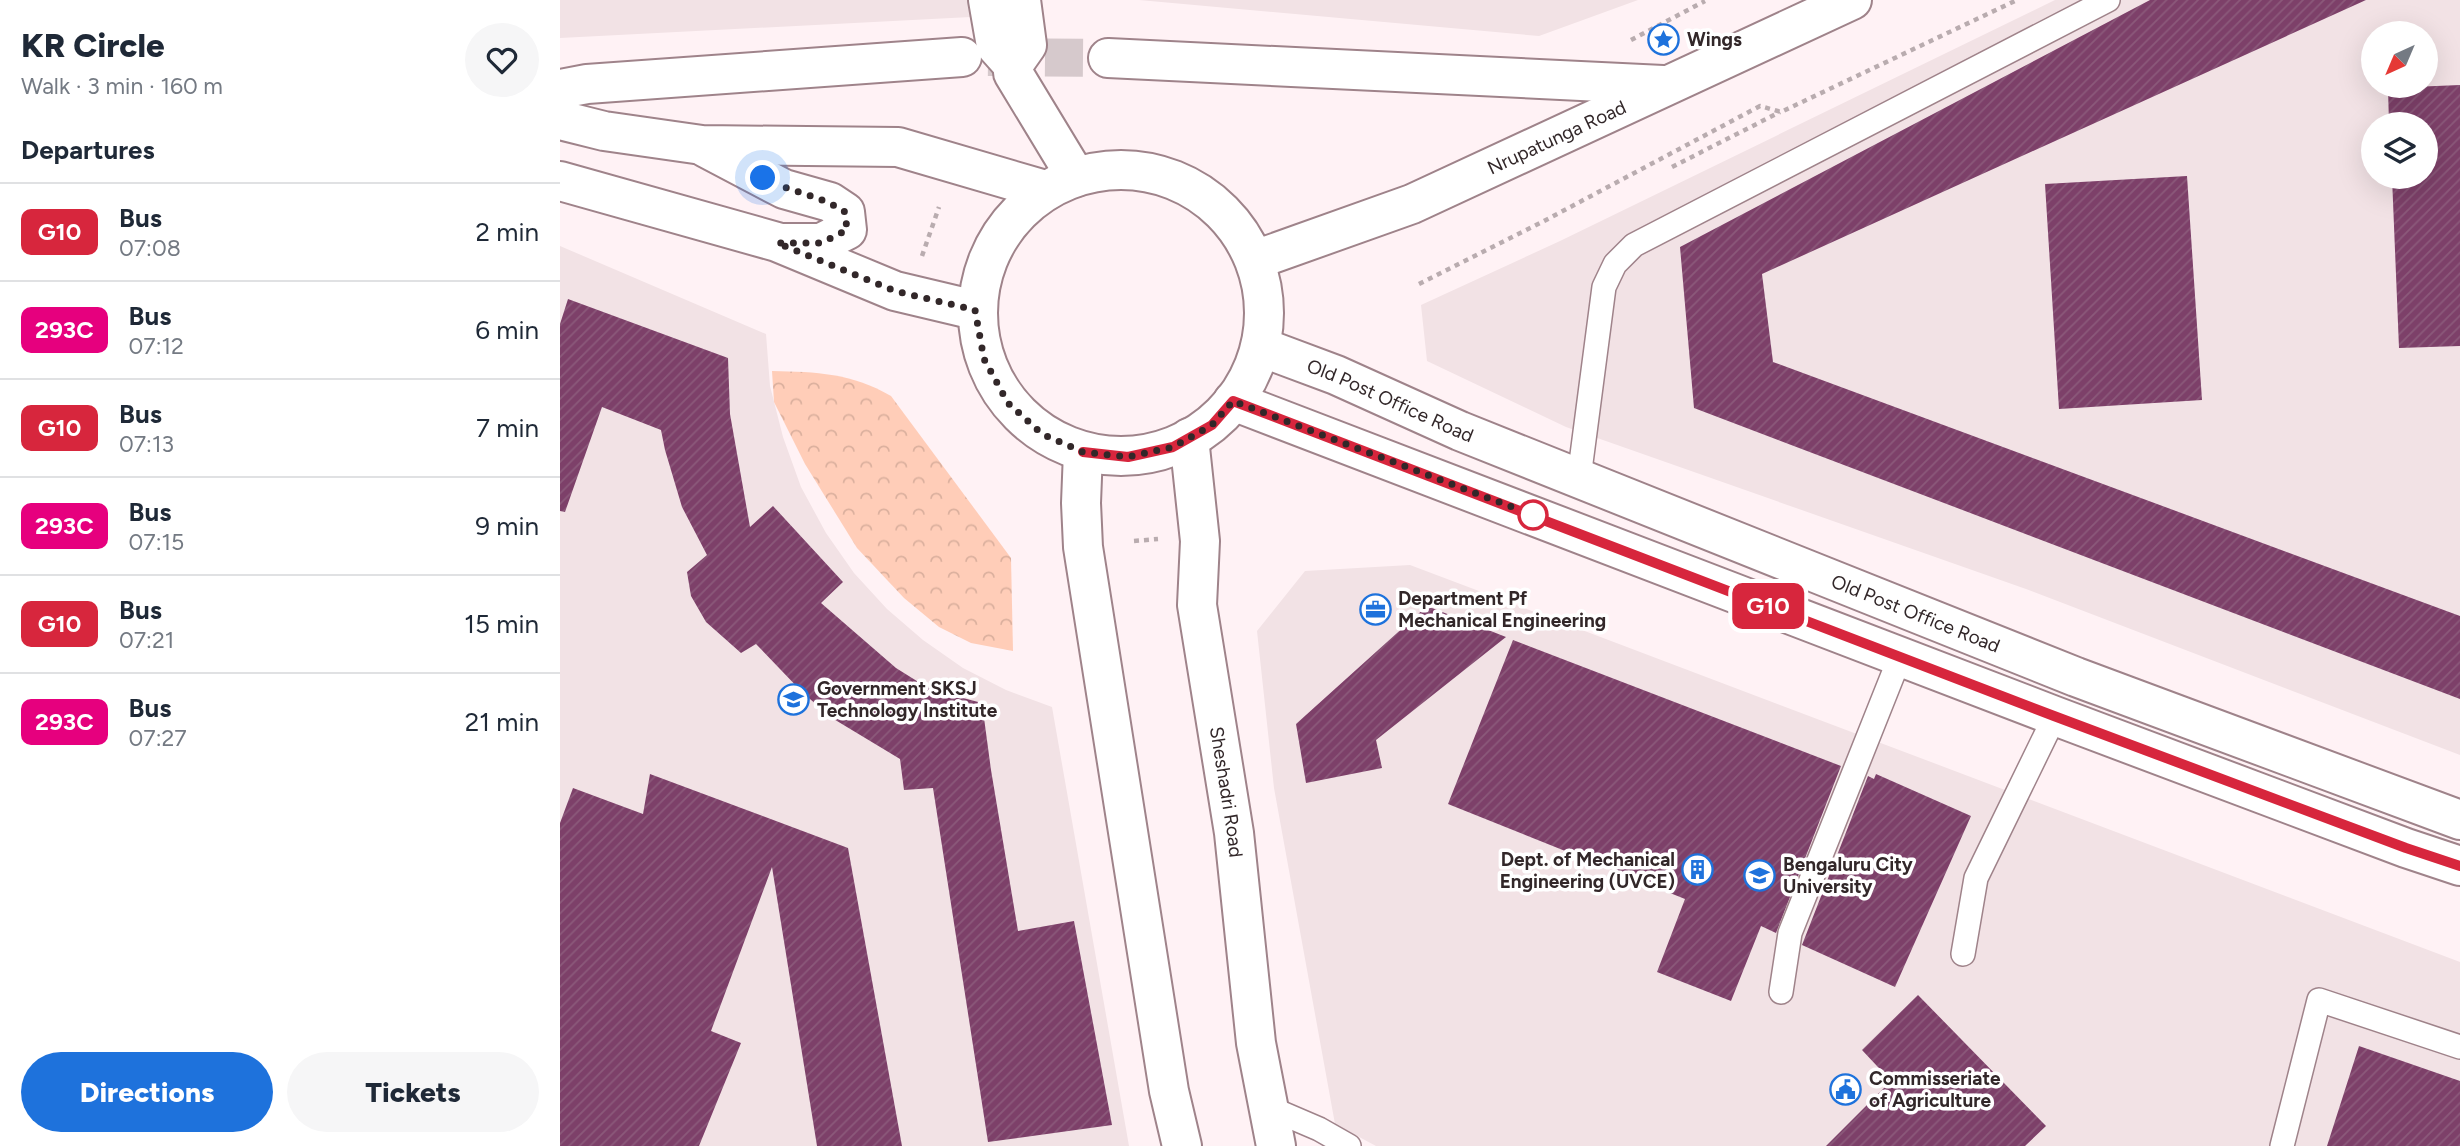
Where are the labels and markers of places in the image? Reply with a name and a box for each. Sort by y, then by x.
place icon: Wings [1647,22,1681,56]
place label: Wings [1687,28,1742,51]
unlabelled marker [1518,500,1548,530]
place label: Department Pf Mechanical Engineering [1398,587,1606,632]
office icon: Department Pf Mechanical Engineering [1358,592,1392,626]
place label: Government SKSJ Technology Institute [817,677,998,722]
school or university icon: Government SKSJ Technology Institute [777,682,811,716]
place label: Dept. of Mechanical Engineering (UVCE) [1500,848,1675,893]
building icon: Dept. of Mechanical Engineering (UVCE) [1681,853,1715,887]
place label: Bengaluru City University [1783,853,1913,898]
school or university icon: Bengaluru City University [1743,858,1777,892]
place label: Commisseriate of Agriculture [1869,1067,2001,1112]
public building icon: Commisseriate of Agriculture [1829,1072,1863,1106]

